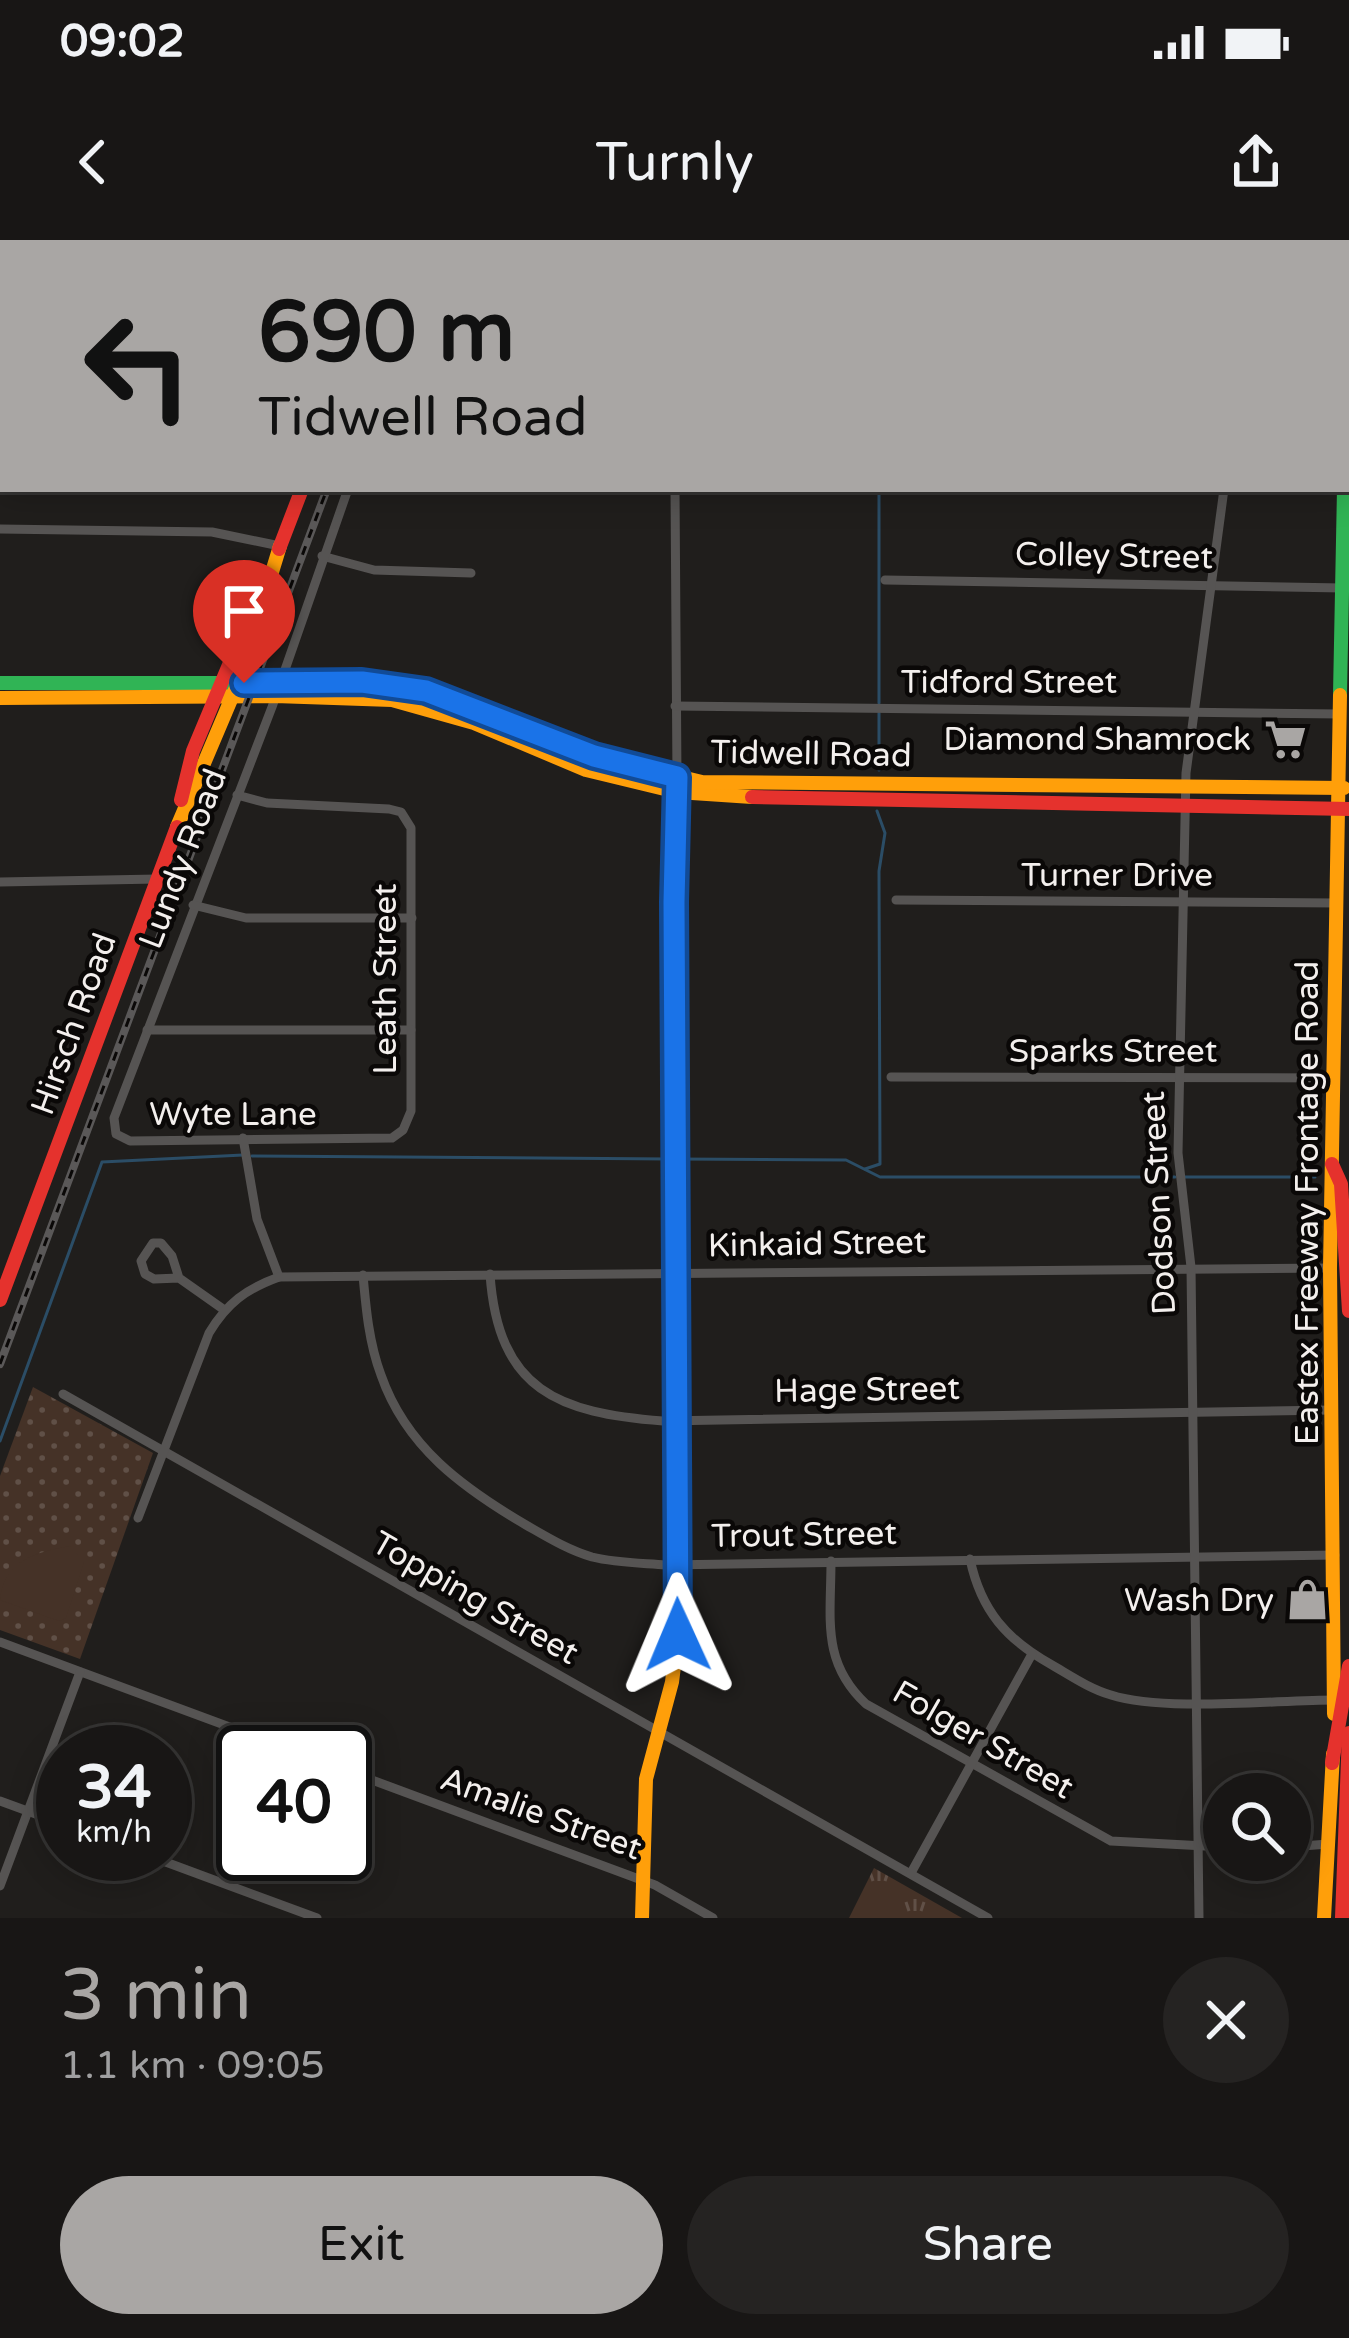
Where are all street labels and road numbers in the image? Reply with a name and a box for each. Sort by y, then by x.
street label: Colley Street [1015,535,1213,577]
street label: Tidford Street [901,663,1117,702]
street label: Tidwell Road [710,733,912,775]
street label: Lundy Road [131,764,235,954]
street label: Turner Drive [1021,856,1213,895]
street label: Leath Street [366,883,405,1075]
street label: Hirsch Road [23,928,125,1120]
street label: Eastex Freeway Frontage Road [1288,961,1327,1445]
street label: Sparks Street [1009,1032,1217,1071]
street label: Dodson Street [1134,1090,1184,1316]
street label: Wyte Lane [149,1095,317,1134]
street label: Kinkaid Street [707,1223,927,1265]
street label: Hage Street [774,1369,960,1411]
street label: Trout Street [711,1514,897,1556]
street label: Topping Street [365,1523,585,1673]
street label: Folger Street [886,1673,1080,1807]
street label: Amalie Street [435,1760,647,1868]

